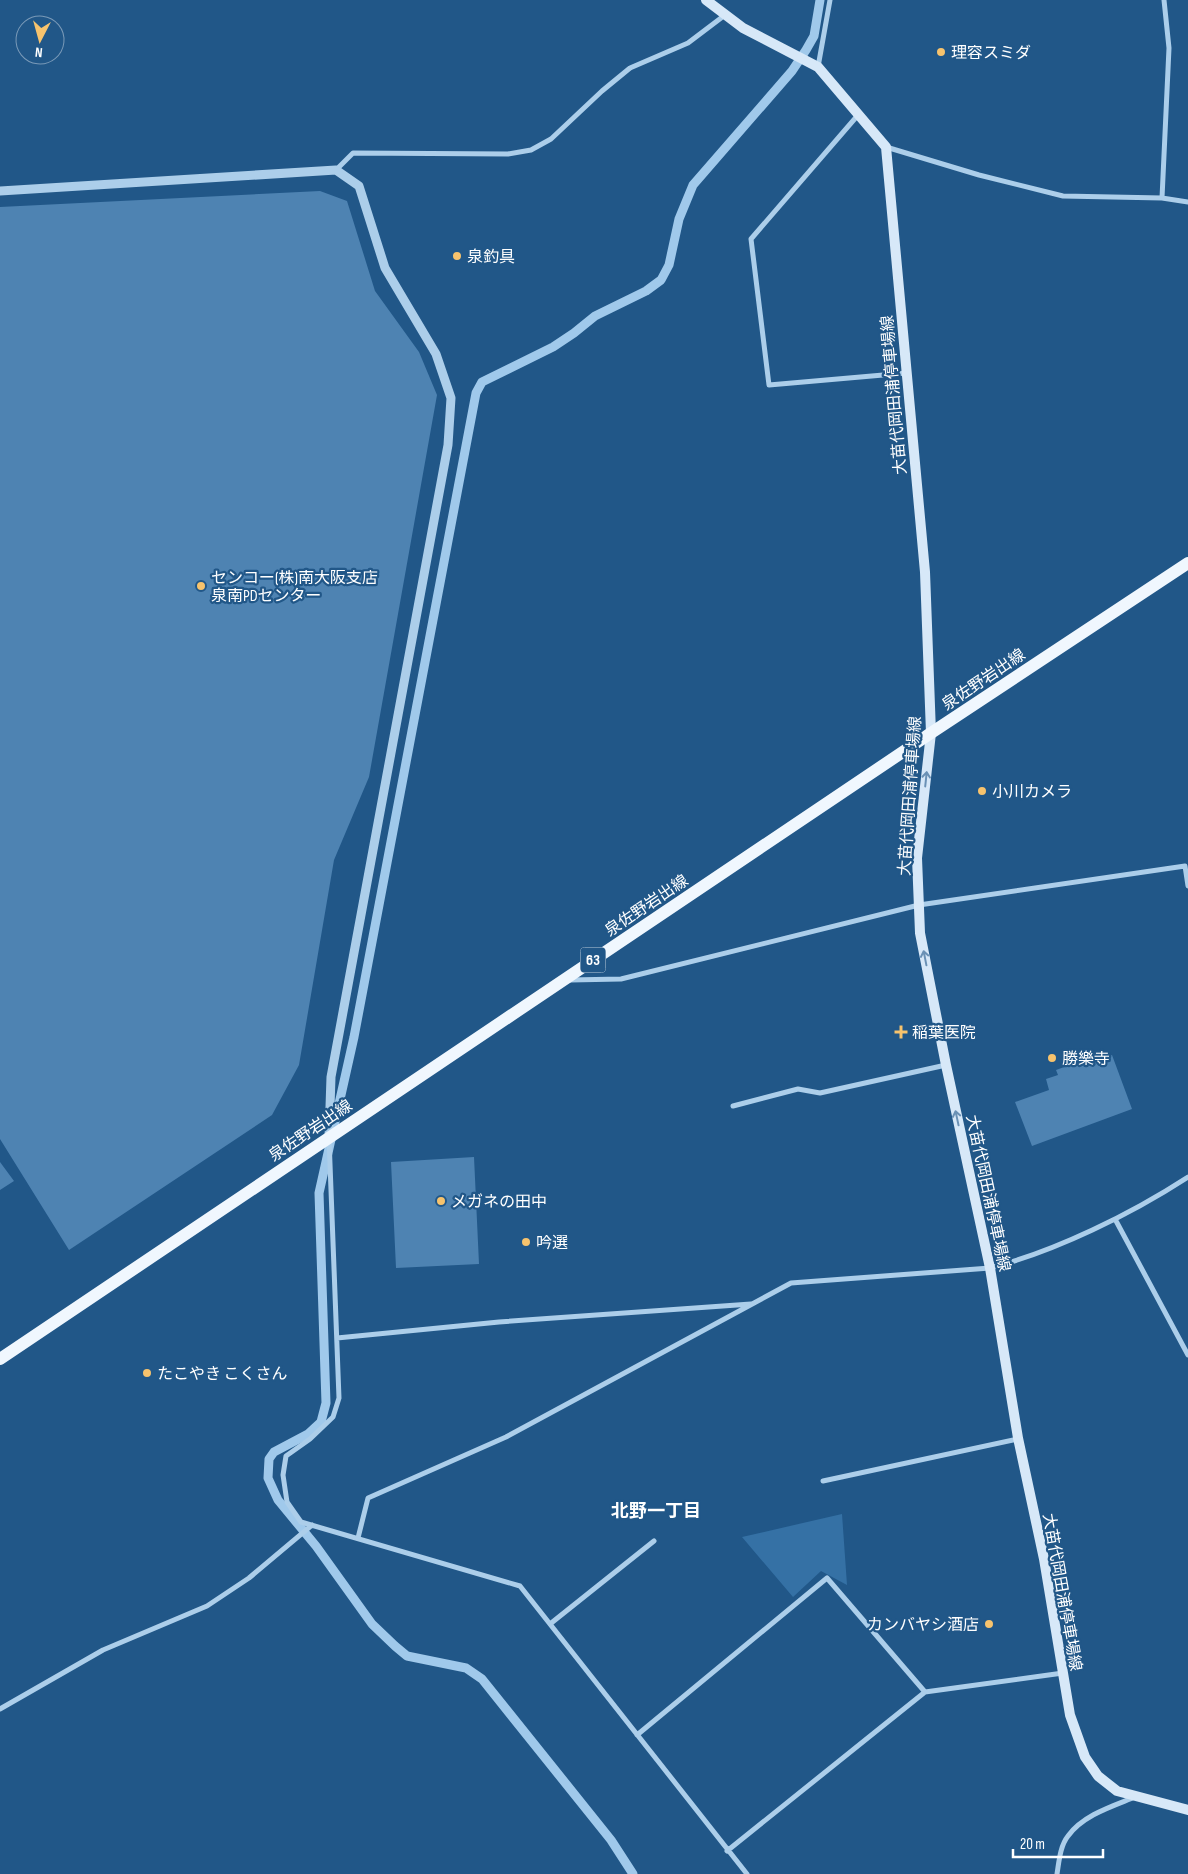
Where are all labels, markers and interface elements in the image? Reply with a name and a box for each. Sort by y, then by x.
north arrow [15,15,65,65]
text: N [34,44,43,61]
place label: 理容スミダ [951,44,1031,63]
marker: 理容スミダ [935,46,947,58]
place label: 泉釣具 [467,248,515,267]
marker: 泉釣具 [451,250,463,262]
street label: 大苗代岡田浦停車場線 [878,314,911,475]
place label: センコー(株)南大阪支店 泉南PDセンター [211,569,378,606]
marker: センコー(株)南大阪支店 泉南PDセンター [195,580,207,592]
street label: 泉佐野岩出線 [939,646,1029,715]
street label: 大苗代岡田浦停車場線 [895,716,926,877]
one-way arrow [921,772,931,788]
place label: 小川カメラ [992,783,1072,802]
marker: 小川カメラ [976,785,988,797]
street label: 泉佐野岩出線 [602,872,692,941]
road number: 63 [580,948,606,972]
one-way arrow [920,951,930,967]
place label: 稲葉医院 [912,1024,976,1043]
marker: 稲葉医院 [894,1025,908,1039]
place label: 勝樂寺 [1062,1050,1110,1069]
marker: 勝樂寺 [1046,1052,1058,1064]
street label: 泉佐野岩出線 [266,1097,356,1166]
one-way arrow [952,1110,961,1126]
street label: 大苗代岡田浦停車場線 [962,1113,1013,1274]
place label: メガネの田中 [451,1193,547,1212]
marker: メガネの田中 [435,1195,447,1207]
place label: 吟選 [536,1234,568,1253]
marker: 吟選 [520,1236,532,1248]
place label: たこやき こくさん [157,1365,288,1384]
marker: たこやき こくさん [141,1367,153,1379]
district label: 北野一丁目 [611,1501,701,1522]
street label: 大苗代岡田浦停車場線 [1038,1512,1085,1673]
place label: カンバヤシ酒店 [867,1616,979,1635]
marker: カンバヤシ酒店 [983,1618,995,1630]
scale bar [1013,1826,1103,1858]
text: 20 m [1020,1835,1045,1854]

